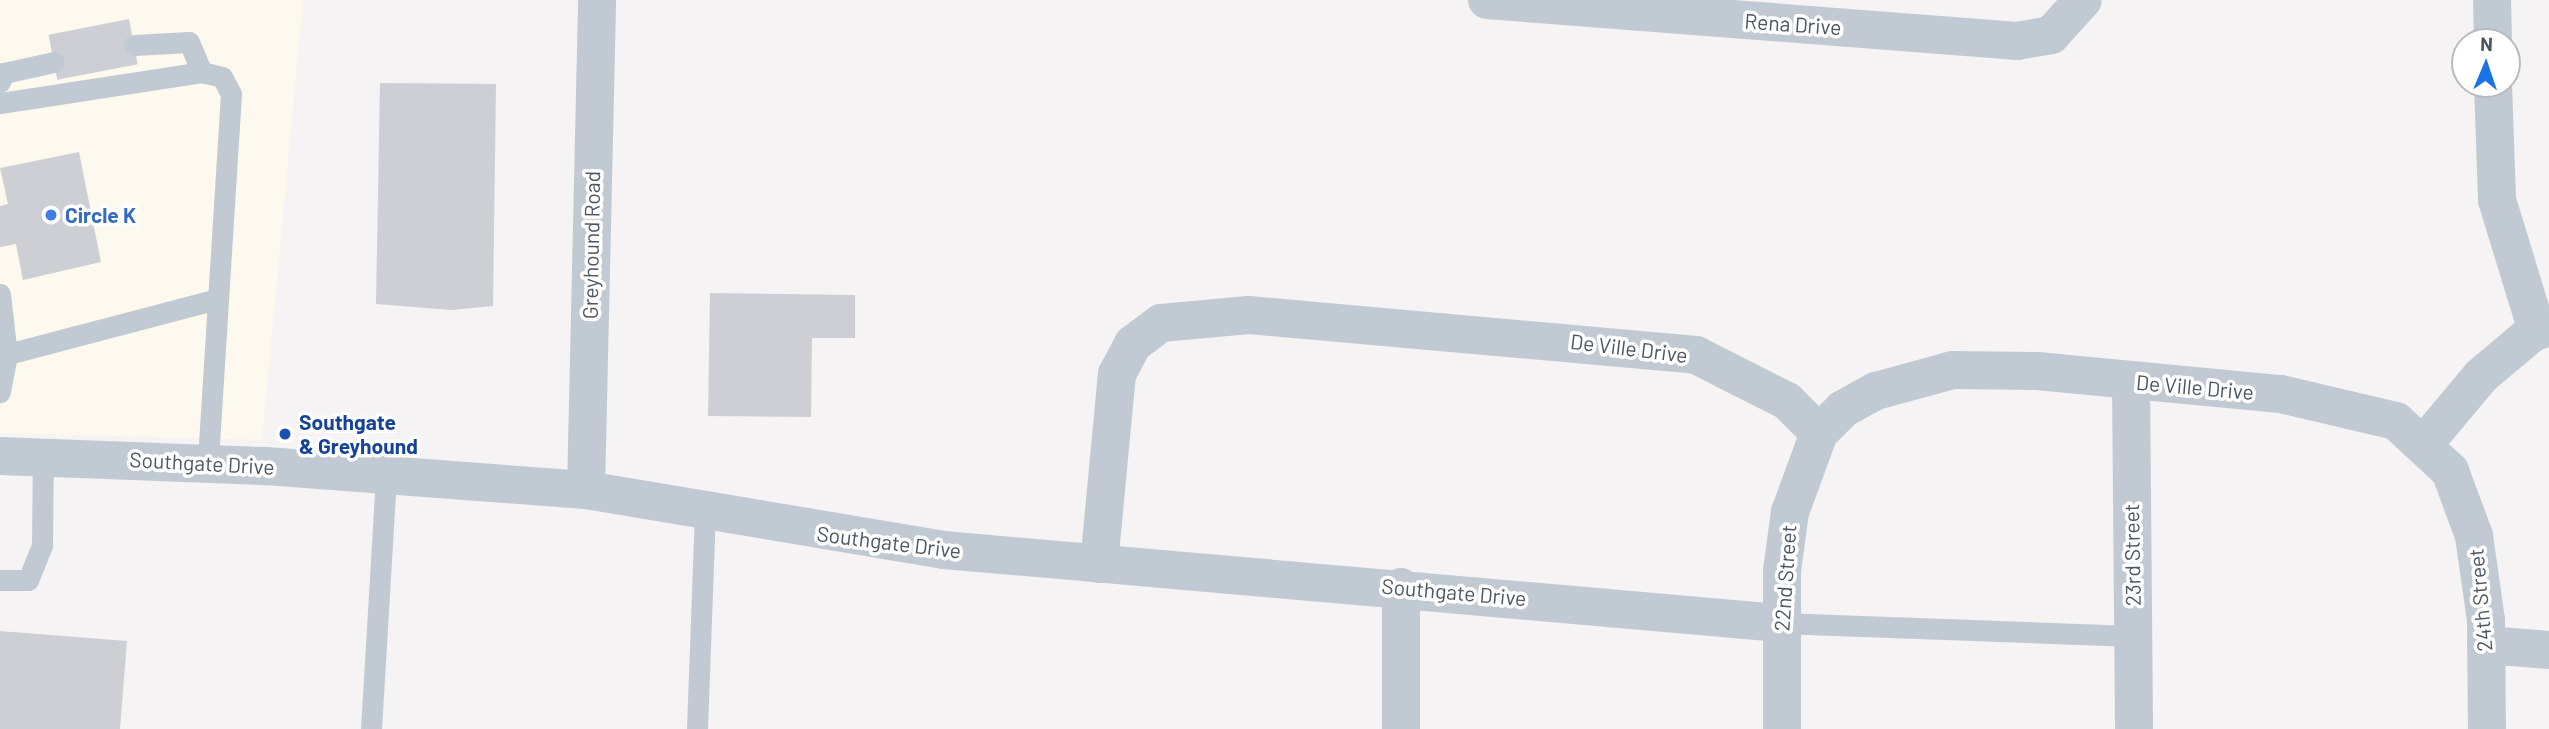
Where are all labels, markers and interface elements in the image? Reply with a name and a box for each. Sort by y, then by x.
street label: Rena Drive [1744,8,1842,40]
north arrow [2451,28,2521,98]
text: N [2480,32,2493,55]
street label: Greyhound Road [577,171,605,319]
place label: Circle K [65,202,136,228]
marker: Circle K [43,207,59,223]
street label: De Ville Drive [1569,328,1689,368]
street label: De Ville Drive [2135,369,2255,405]
place label: Southgate & Greyhound [299,409,418,459]
marker: Southgate & Greyhound [277,426,293,442]
street label: Southgate Drive [129,447,275,479]
street label: 23rd Street [2119,504,2145,606]
street label: Southgate Drive [815,521,963,563]
street label: 22nd Street [1769,524,1801,632]
street label: 24th Street [2463,547,2497,653]
street label: Southgate Drive [1381,573,1527,611]

